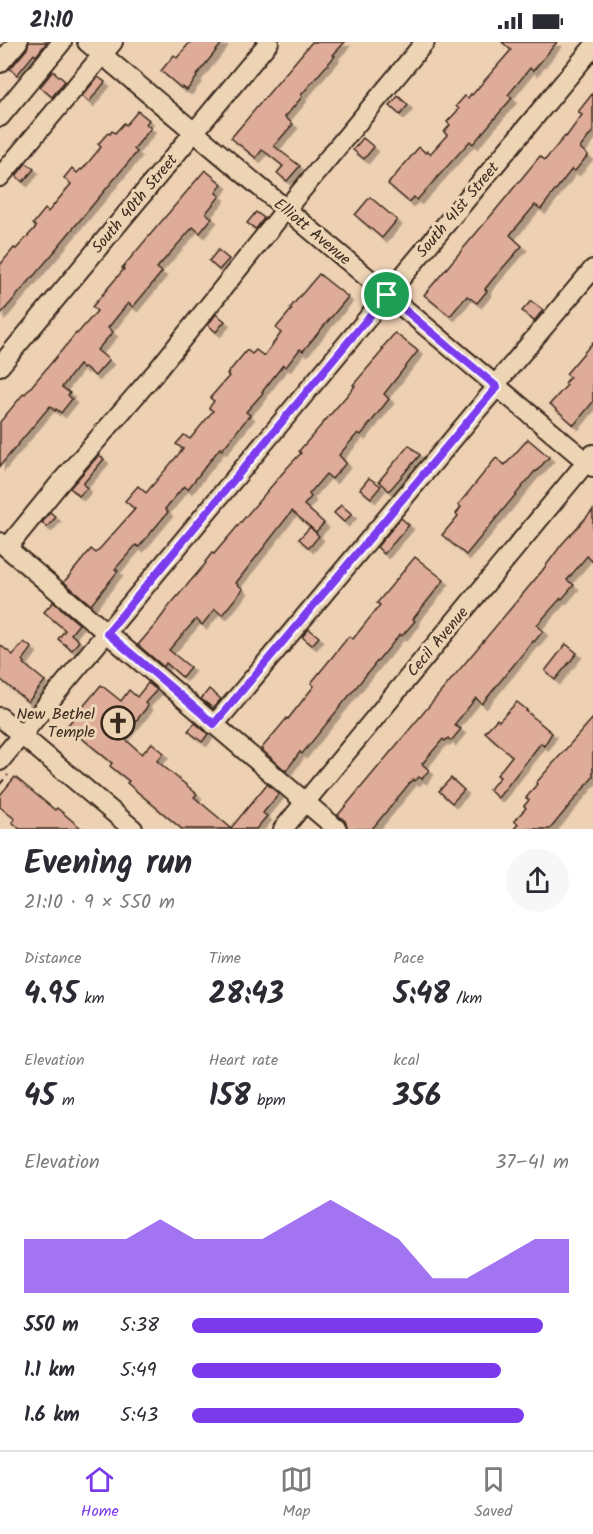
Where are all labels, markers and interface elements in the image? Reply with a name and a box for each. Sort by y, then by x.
text: 21:10 [30,4,73,39]
street label: South 40th Street [86,148,185,259]
street label: South 41st Street [410,156,506,263]
street label: Elliott Avenue [268,192,356,272]
pin [361,269,412,320]
icon: arrive [370,278,403,311]
street label: Cecil Avenue [401,601,475,683]
place label: New Bethel Temple [17,702,95,745]
church icon: New Bethel Temple [100,705,136,741]
text: Evening run [24,838,192,891]
button: share [506,849,569,912]
text: 21:10 · 9 × 550 m [24,887,175,919]
text: Distance [24,946,82,971]
text: Time [209,946,241,971]
text: Pace [393,946,424,971]
text: 4.95 [24,971,78,1019]
text: 28:43 [209,971,284,1019]
text: 5:48 [393,971,450,1019]
text: km [78,986,104,1011]
text: /km [450,986,482,1011]
text: Elevation [24,1048,85,1073]
text: Heart rate [209,1048,278,1073]
text: kcal [393,1048,419,1073]
text: 45 [24,1073,56,1121]
text: 158 [209,1073,251,1121]
text: 356 [393,1073,441,1121]
text: m [56,1088,75,1113]
text: bpm [251,1088,286,1113]
text: Elevation [24,1147,100,1179]
text: 37–41 m [495,1147,569,1179]
text: 550 m [24,1310,79,1342]
text: 5:38 [120,1310,159,1342]
text: 1.1 km [24,1355,75,1387]
text: 5:49 [120,1355,156,1387]
text: 1.6 km [24,1400,80,1432]
text: 5:43 [120,1400,158,1432]
tab: Home [81,1463,119,1524]
tab: Map [280,1463,313,1524]
tab: Saved [474,1463,512,1524]

